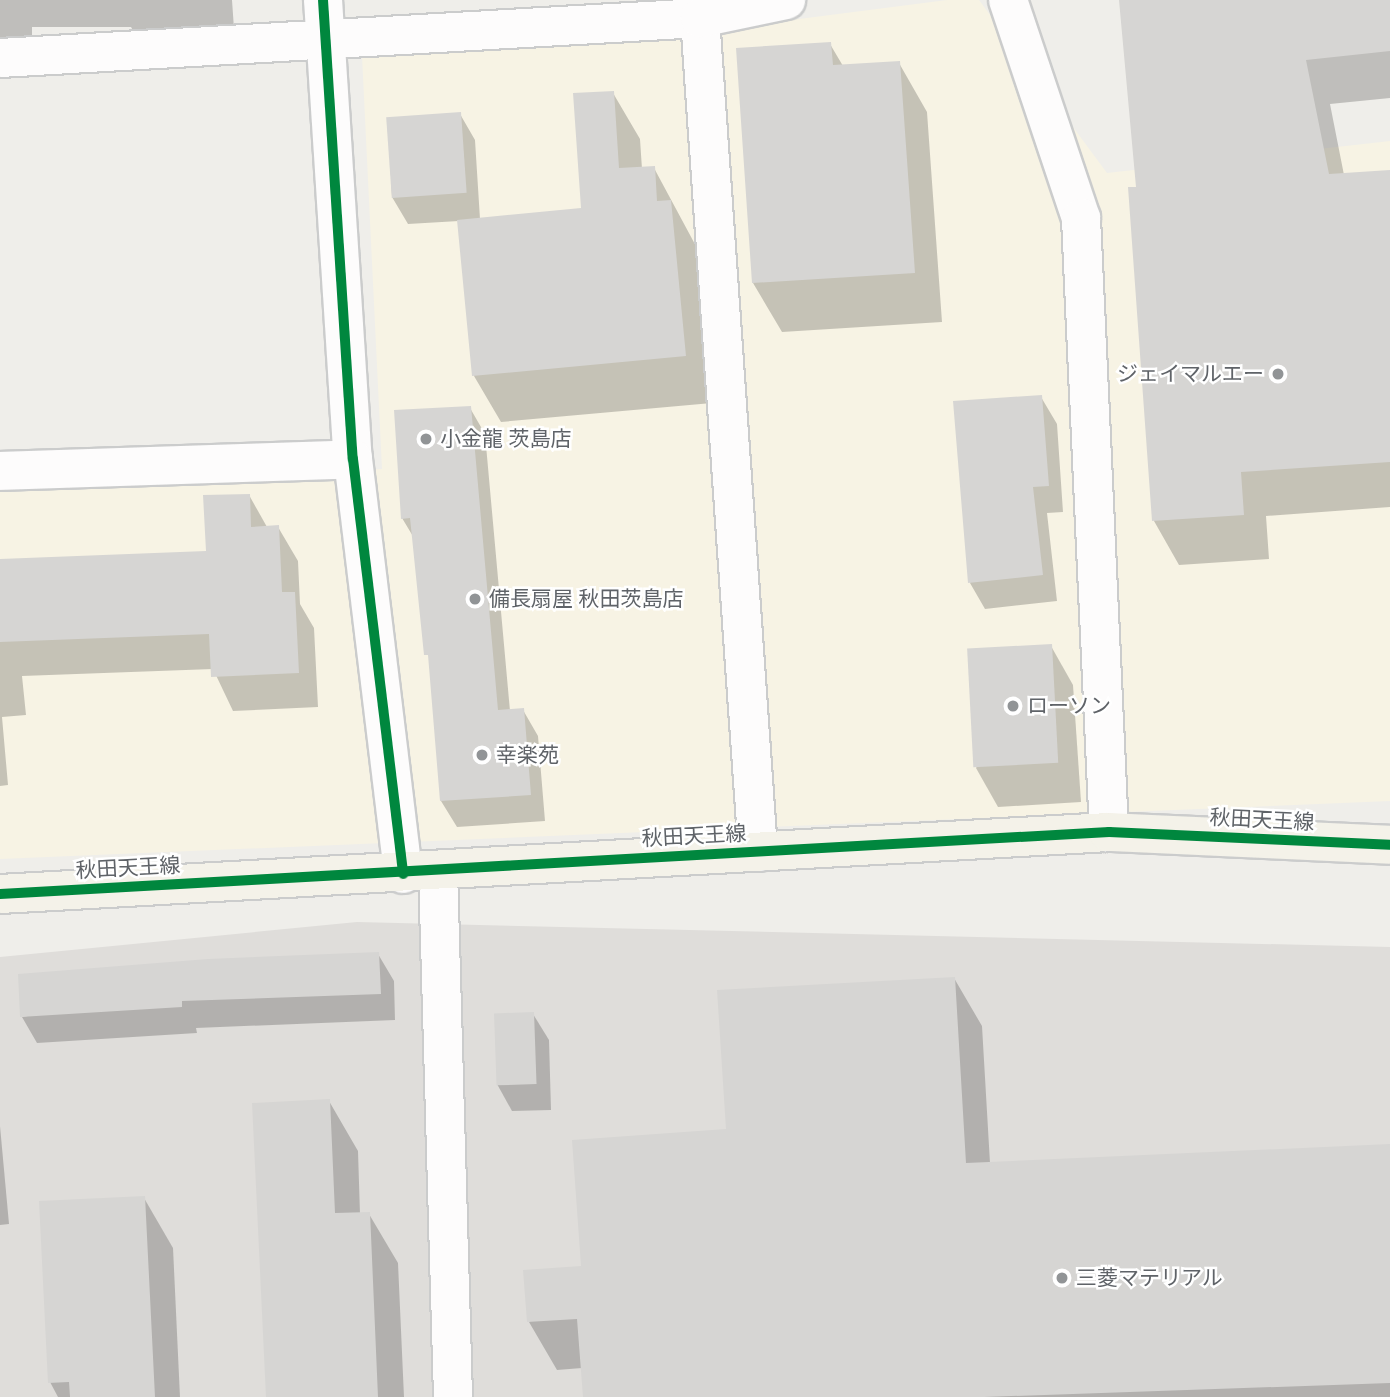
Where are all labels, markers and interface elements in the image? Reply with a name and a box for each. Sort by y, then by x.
place label: ジェイマルエー [1117,361,1264,387]
marker: ジェイマルエー [1270,366,1286,382]
place label: 小金龍 茨島店 [440,426,572,452]
marker: 小金龍 茨島店 [418,431,434,447]
place label: 備長扇屋 秋田茨島店 [489,586,684,612]
marker: 備長扇屋 秋田茨島店 [467,591,483,607]
place label: ローソン [1027,693,1111,719]
marker: ローソン [1005,698,1021,714]
place label: 幸楽苑 [496,742,559,768]
marker: 幸楽苑 [474,747,490,763]
street label: 秋田天王線 [1209,805,1315,835]
street label: 秋田天王線 [641,821,747,851]
street label: 秋田天王線 [75,853,181,883]
place label: 三菱マテリアル [1076,1265,1223,1291]
marker: 三菱マテリアル [1054,1270,1070,1286]

